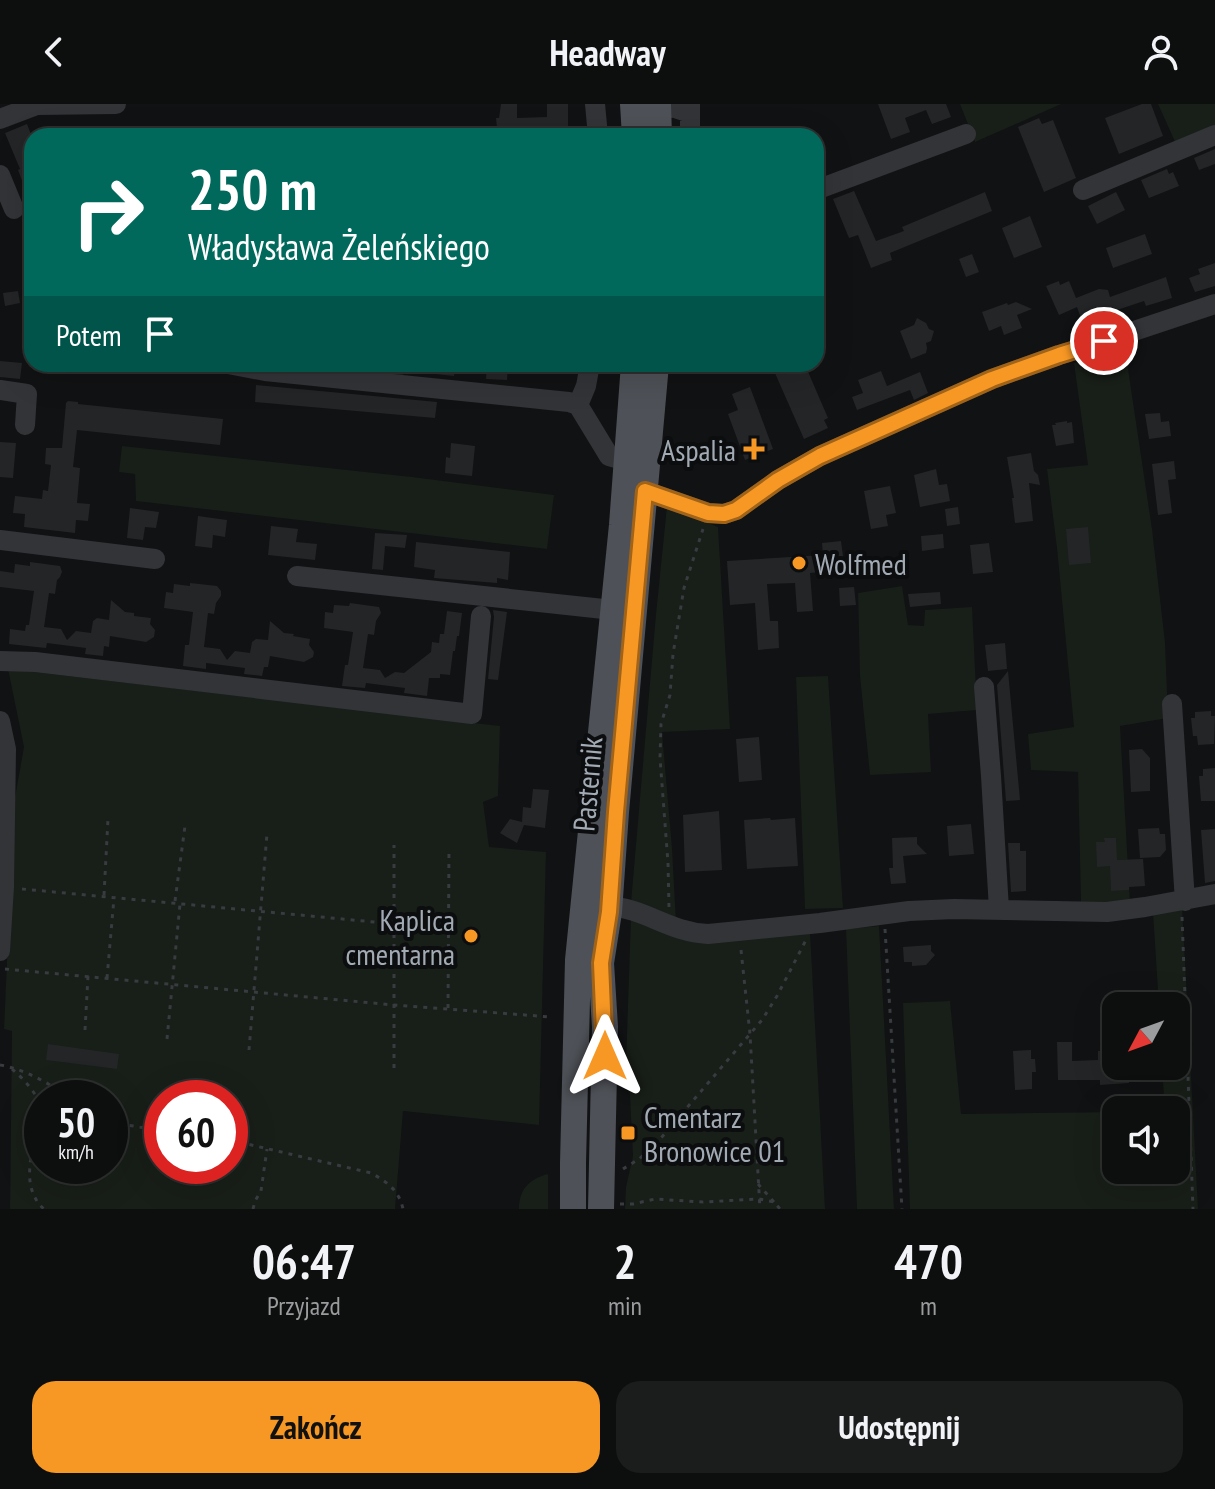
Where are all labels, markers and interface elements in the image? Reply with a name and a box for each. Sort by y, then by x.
text: Headway [549,29,666,76]
icon: back [32,30,76,74]
icon: person [1139,30,1183,74]
text: 250 m [188,153,317,225]
icon: right [56,160,160,264]
text: Władysława Żeleńskiego [188,223,490,270]
pin [1070,307,1138,375]
icon: arrive [138,312,182,356]
text: Potem [56,315,122,354]
icon: arrive [1082,319,1126,363]
place label: Aspalia [661,430,736,469]
marker: Aspalia [743,438,765,460]
place label: Wolfmed [815,544,907,583]
marker: Wolfmed [790,554,808,572]
street label: Pasternik [563,735,611,833]
place label: Kaplica cmentarna [346,900,455,973]
marker: Kaplica cmentarna [462,927,480,945]
north arrow [1102,992,1190,1080]
map controls [1102,992,1190,1184]
position arrow [563,1014,647,1098]
speed limit sign: 60 [144,1080,248,1184]
text: 50 [57,1096,95,1148]
button: sound [1102,1096,1190,1184]
place label: Cmentarz Bronowice 01 [644,1097,785,1170]
marker: Cmentarz Bronowice 01 [619,1124,637,1142]
text: km/h [58,1139,94,1165]
text: 06:47 [252,1230,356,1292]
text: 2 [614,1230,636,1292]
text: 470 [894,1230,963,1292]
text: Przyjazd [267,1289,341,1322]
text: min [608,1289,642,1322]
text: m [920,1289,937,1322]
button: Zakończ [32,1381,600,1473]
button: Udostępnij [616,1381,1183,1473]

